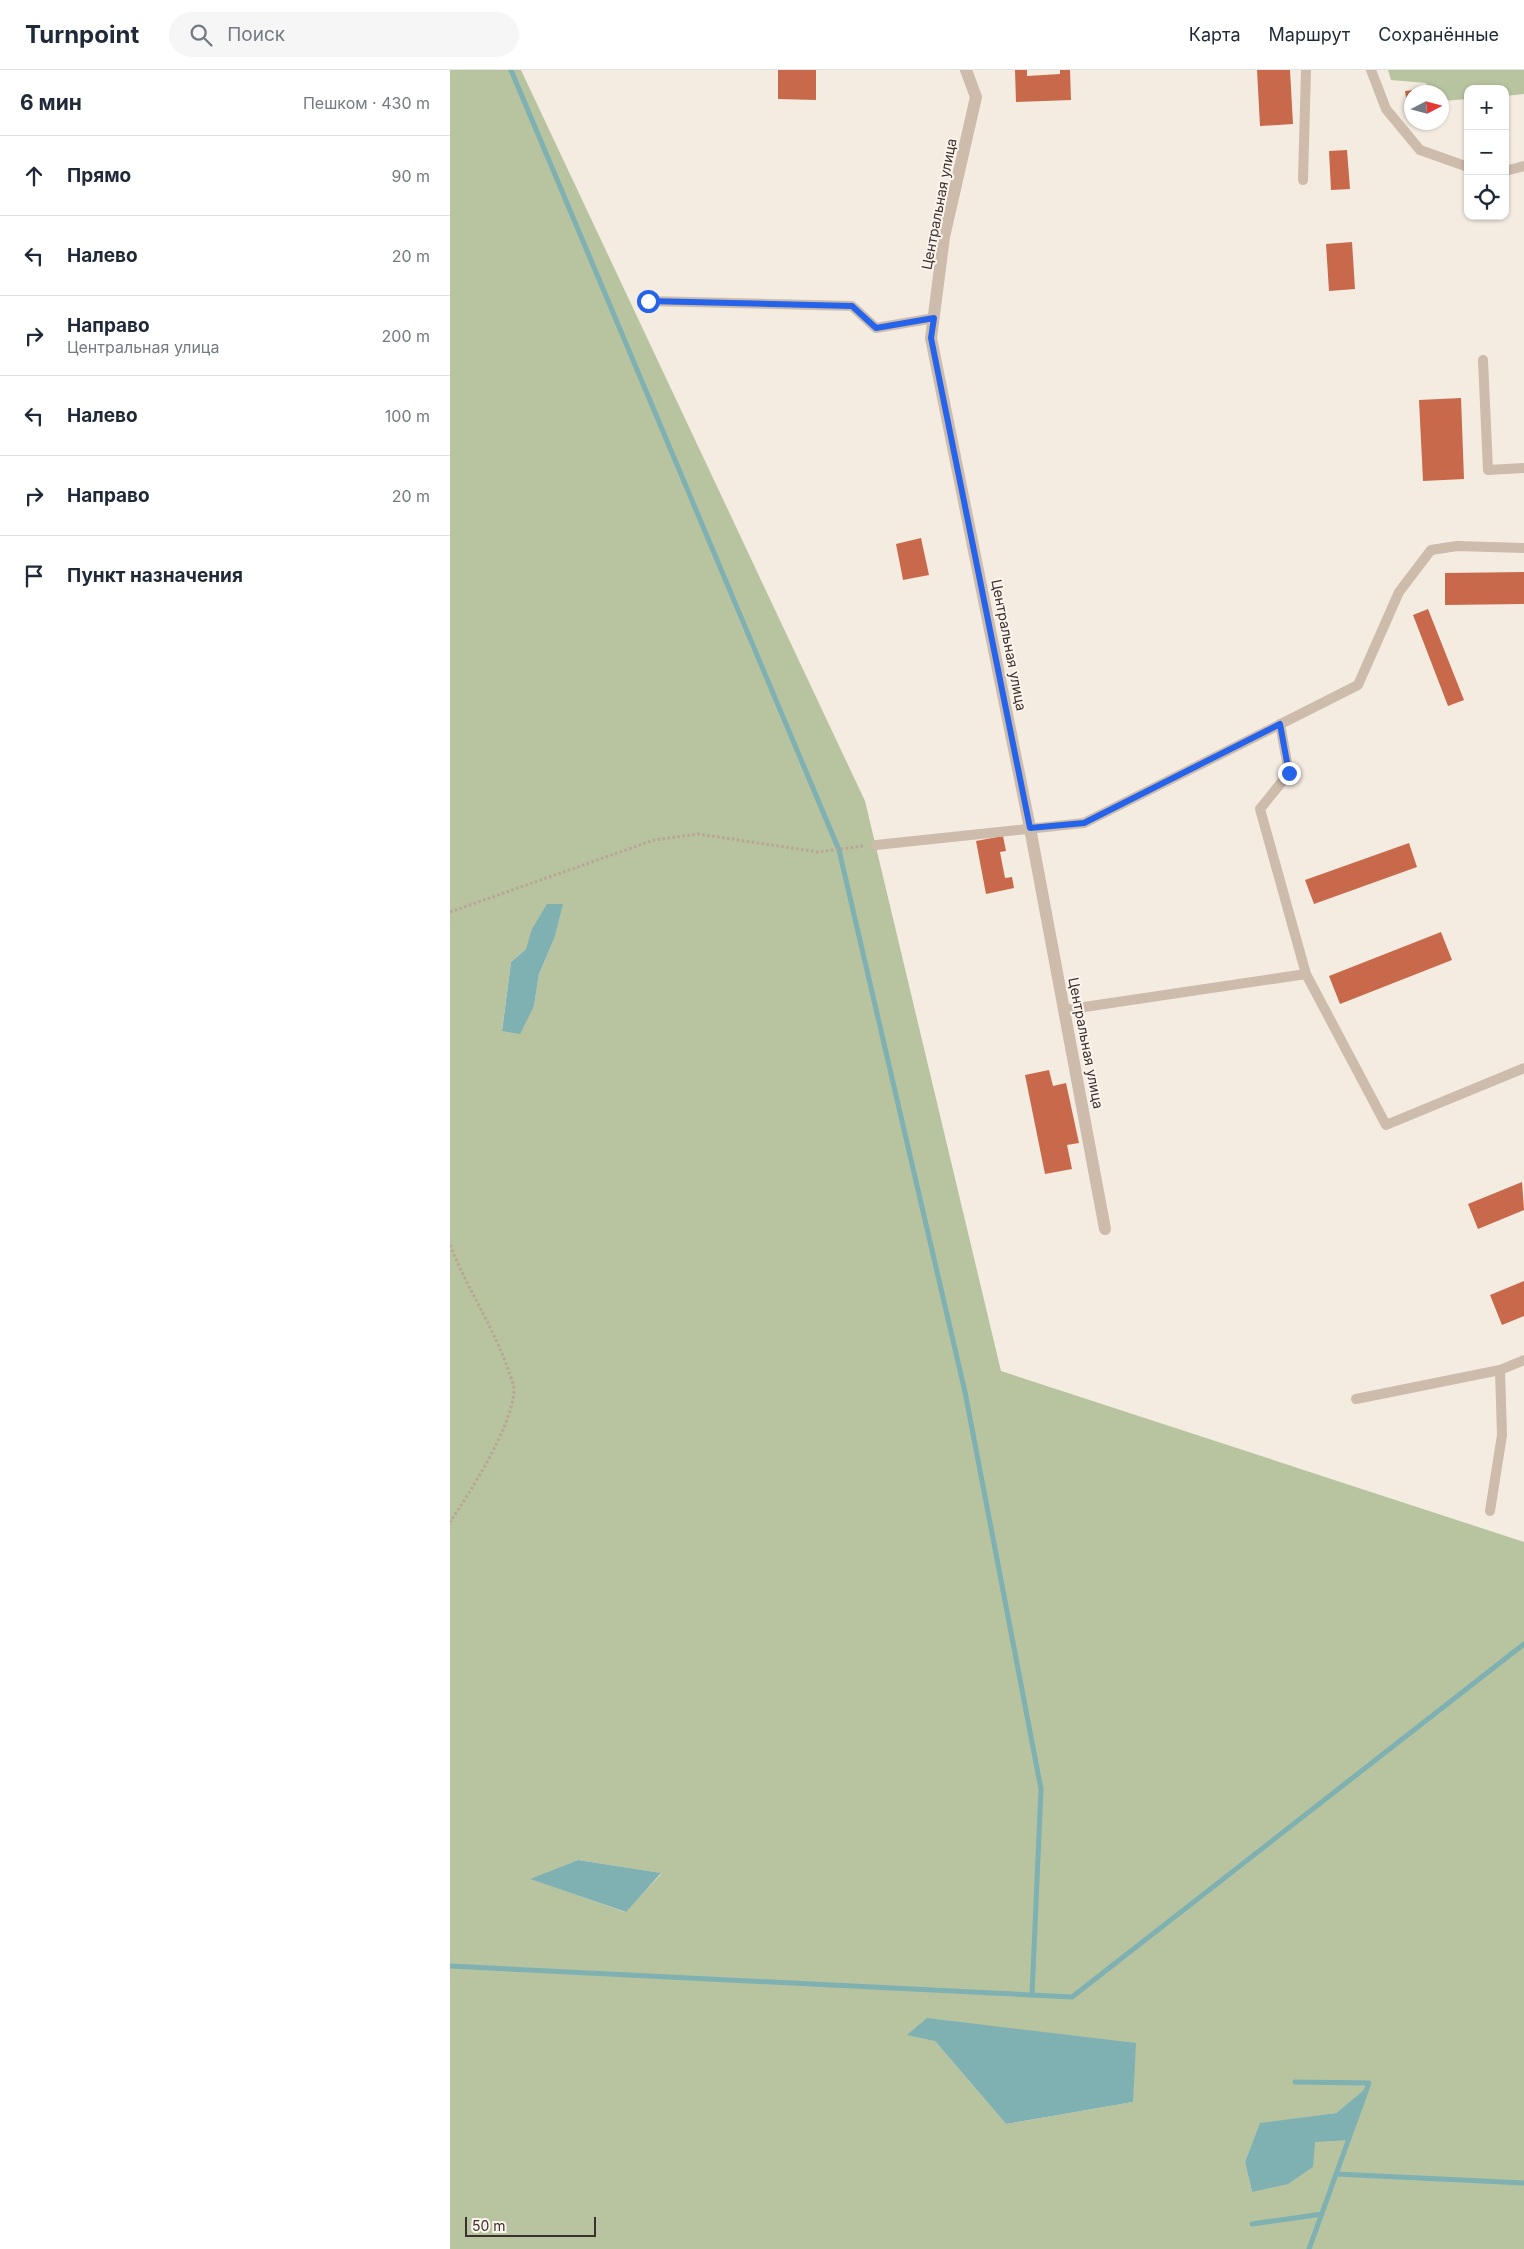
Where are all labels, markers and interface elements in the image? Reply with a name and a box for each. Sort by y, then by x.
search box [169,12,519,57]
text: Turnpoint [25,20,139,49]
icon: search [187,21,215,49]
text: Поиск [227,23,285,46]
text: Карта [1189,24,1241,45]
text: Маршрут [1269,24,1350,45]
text: Сохранённые [1378,24,1499,45]
north arrow [1404,85,1449,130]
map controls [1464,85,1509,220]
button: + [1464,85,1509,130]
text: 6 мин [20,90,82,115]
text: Пешком · 430 m [303,93,430,113]
button: − [1464,130,1509,175]
street label: Центральная улица [917,137,960,271]
icon: ahead [20,162,48,190]
text: Прямо [67,164,131,187]
text: 90 m [391,166,430,186]
button: locate [1464,175,1509,220]
icon: left [20,242,48,270]
text: Налево [67,244,138,267]
text: 20 m [392,246,430,266]
route start [637,290,660,313]
text: Направо [67,314,150,337]
icon: right [20,322,48,350]
text: 200 m [382,326,430,346]
text: Центральная улица [67,337,219,357]
icon: left [20,402,48,430]
text: Налево [67,404,138,427]
text: 100 m [385,406,430,426]
icon: right [20,482,48,510]
text: Направо [67,484,150,507]
text: 20 m [392,486,430,506]
icon: arrive [20,562,48,590]
text: Пункт назначения [67,564,243,587]
street label: Центральная улица [988,578,1031,712]
route end [1278,762,1301,785]
street label: Центральная улица [1065,976,1108,1110]
scale bar [465,2214,596,2237]
text: 50 m [472,2217,506,2234]

